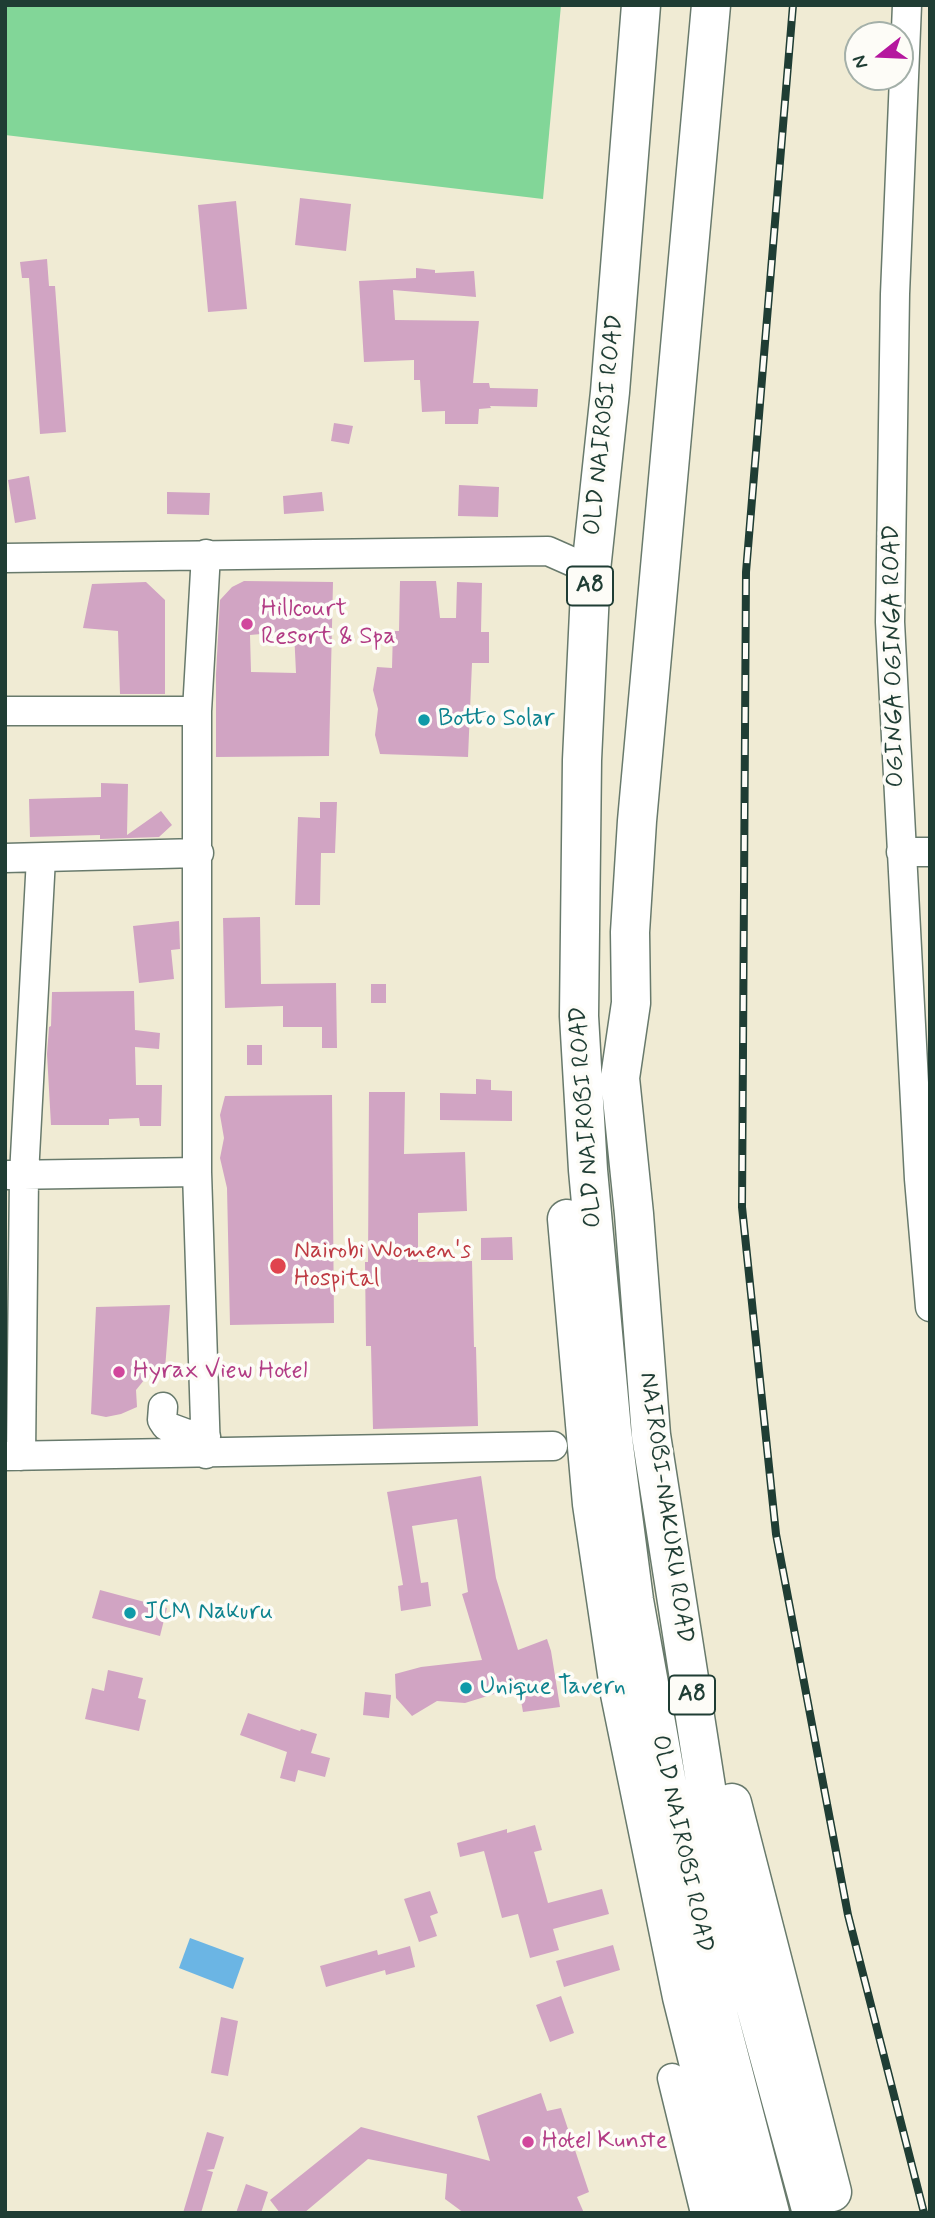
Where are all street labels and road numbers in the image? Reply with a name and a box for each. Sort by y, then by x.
street label: OLD NAIROBI ROAD [579,313,631,537]
street label: OGINGA OGINGA ROAD [878,524,912,788]
road number: A8 [567,566,613,606]
street label: OLD NAIROBI ROAD [565,1005,609,1229]
street label: NAIROBI-NAKURU ROAD [632,1371,698,1645]
road number: A8 [669,1676,715,1714]
street label: OLD NAIROBI ROAD [644,1732,718,1956]

